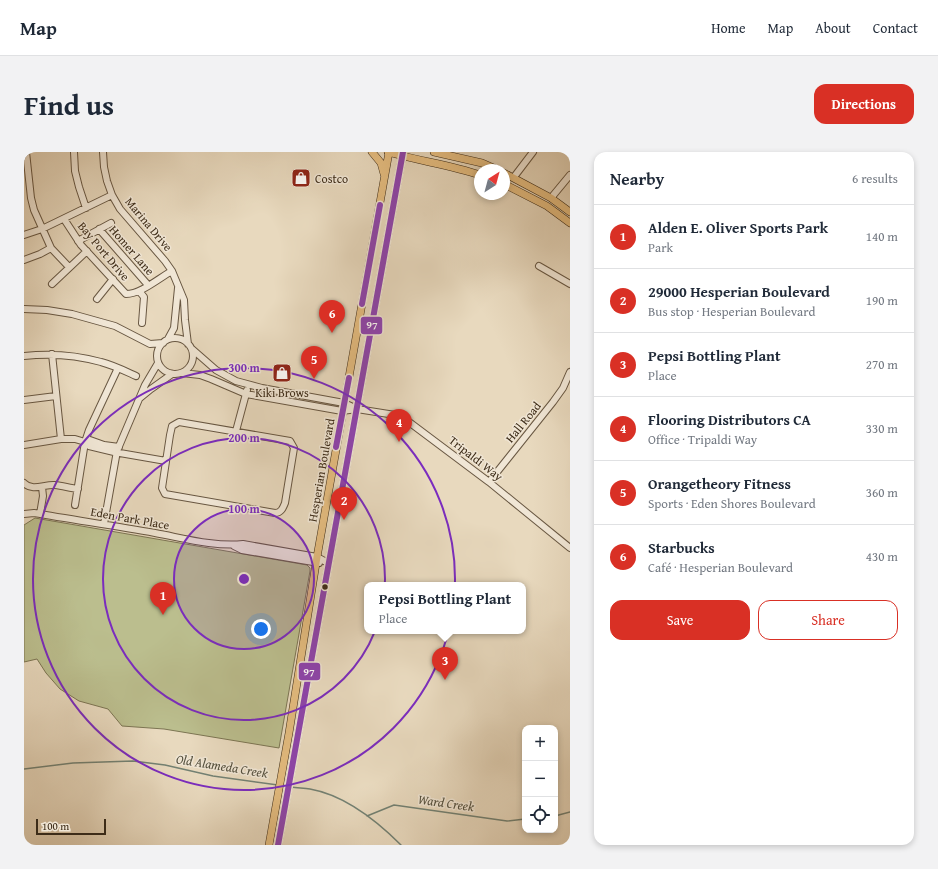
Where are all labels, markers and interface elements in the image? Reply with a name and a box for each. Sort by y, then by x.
text: Map [20,14,57,42]
text: Home [711,18,746,38]
text: Map [768,18,793,38]
text: About [815,18,851,38]
text: Contact [873,18,918,38]
text: Find us [24,84,114,125]
button: Directions [814,84,914,124]
north arrow [474,164,510,200]
text: Nearby [610,166,664,191]
shop icon: Costco [290,167,312,189]
text: 6 results [852,169,898,188]
place label: Costco [315,170,348,187]
street label: Marina Drive [121,193,177,255]
text: Alden E. Oliver Sports Park [648,217,828,238]
street label: Bay Port Drive [74,218,134,284]
street label: Homer Lane [106,221,159,279]
text: 1 [620,227,626,246]
text: 140 m [866,227,898,246]
text: Park [648,238,673,257]
text: 29000 Hesperian Boulevard [648,281,830,302]
text: 2 [620,291,626,310]
text: 190 m [866,291,898,310]
pin: 6 [319,300,345,333]
text: Bus stop · Hesperian Boulevard [648,302,815,321]
line badge: 97 [360,316,383,335]
text: 97 [366,317,378,333]
text: Pepsi Bottling Plant [648,345,781,366]
pin: 5 [301,346,327,379]
text: 3 [620,355,626,374]
text: 270 m [866,355,898,374]
text: 300 m [228,359,261,376]
shop icon: Kiki Brows [271,362,293,384]
text: Place [648,366,677,385]
place label: Kiki Brows [255,384,309,401]
street label: Hall Road [501,397,545,446]
pin: 4 [386,409,412,442]
text: Flooring Distributors CA [648,409,811,430]
street label: Hesperian Boulevard [304,416,339,523]
text: 4 [620,419,626,438]
text: 330 m [866,419,898,438]
text: 200 m [228,429,261,446]
text: Office · Tripaldi Way [648,430,757,449]
street label: Tripaldi Way [445,431,507,485]
text: Orangetheory Fitness [648,473,791,494]
text: 5 [620,483,626,502]
text: 360 m [866,483,898,502]
pin: 2 [331,487,357,520]
text: Sports · Eden Shores Boulevard [648,494,816,513]
text: 100 m [228,500,261,517]
street label: Eden Park Place [89,503,171,533]
text: Starbucks [648,537,715,558]
text: 6 [620,547,626,566]
text: 430 m [866,547,898,566]
text: Café · Hesperian Boulevard [648,558,793,577]
centre of rings [237,572,251,586]
pin: 1 [150,582,176,615]
unlabelled marker [320,582,330,592]
popup [364,582,526,634]
text: Pepsi Bottling Plant [379,588,511,609]
button: Save [610,600,750,640]
button: Share [758,600,898,640]
text: Place [379,609,407,628]
your location [251,619,271,639]
pin: 3 [432,647,458,680]
line badge: 97 [298,662,321,681]
text: 97 [303,664,315,680]
map controls [522,725,558,833]
button: + [522,725,558,761]
water label: Old Alameda Creek [175,749,269,783]
button: − [522,761,558,797]
water label: Ward Creek [417,790,475,816]
button: locate [522,797,558,833]
scale bar [36,817,106,836]
text: 100 m [42,818,69,834]

